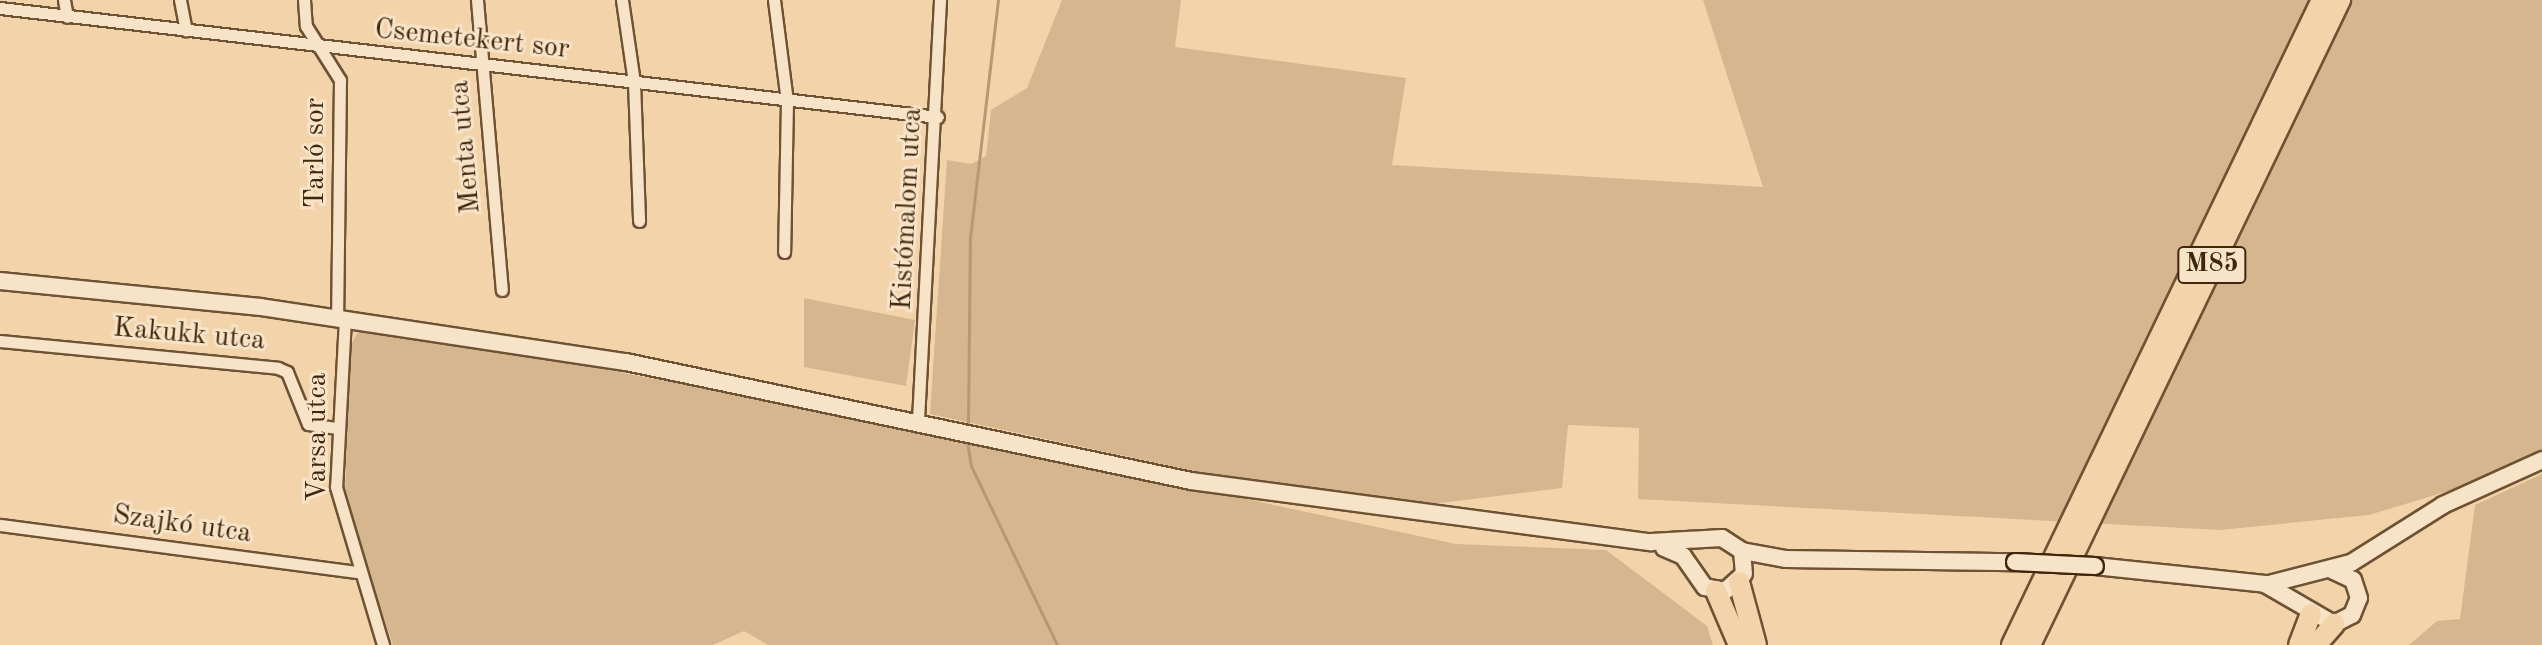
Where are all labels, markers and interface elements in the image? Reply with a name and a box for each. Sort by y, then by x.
street label: Csemetekert sor [373,13,571,67]
street label: Menta utca [443,79,489,215]
street label: Tarló sor [299,98,333,208]
street label: Kistómalom utca [886,107,930,311]
road number: M85 [2176,243,2248,287]
street label: Kakukk utca [112,312,266,358]
street label: Varsa utca [301,372,335,502]
street label: Szajkó utca [111,499,253,551]

